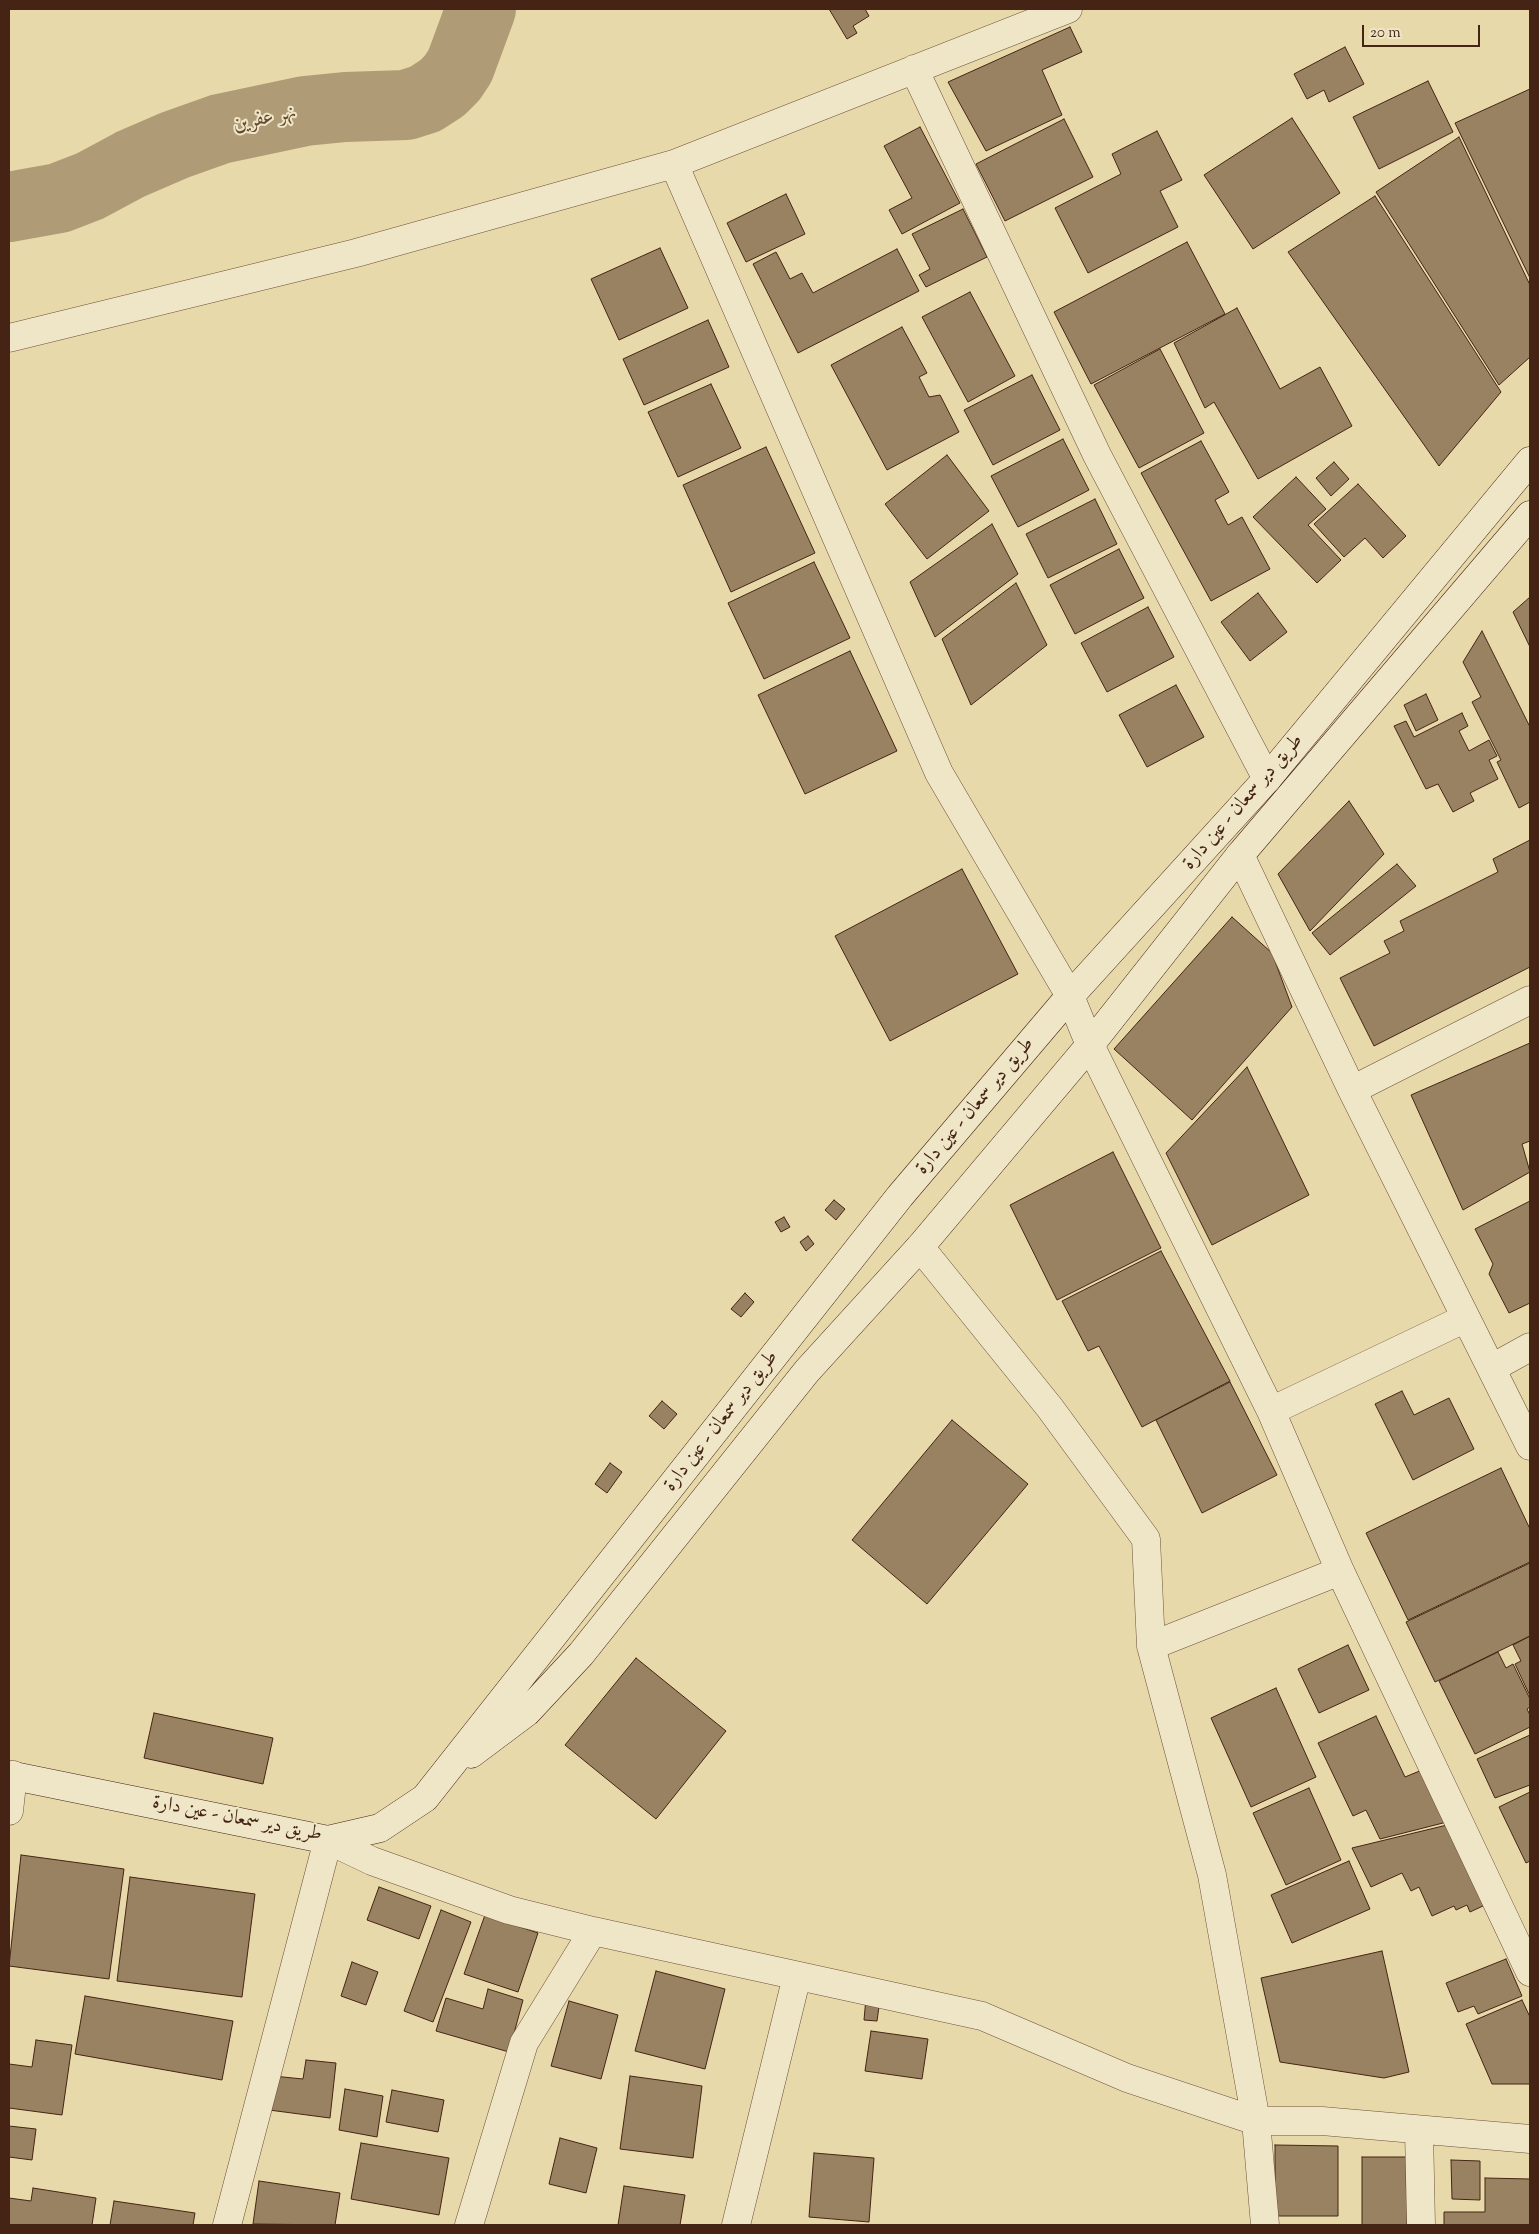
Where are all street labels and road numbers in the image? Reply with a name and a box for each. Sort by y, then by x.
street label: طريق دير سمعان - عين دارة [1178,730,1310,876]
street label: طريق دير سمعان - عين دارة [911,1033,1041,1181]
street label: طريق دير سمعان - عين دارة [660,1347,784,1497]
street label: طريق دير سمعان - عين دارة [150,1792,324,1848]

